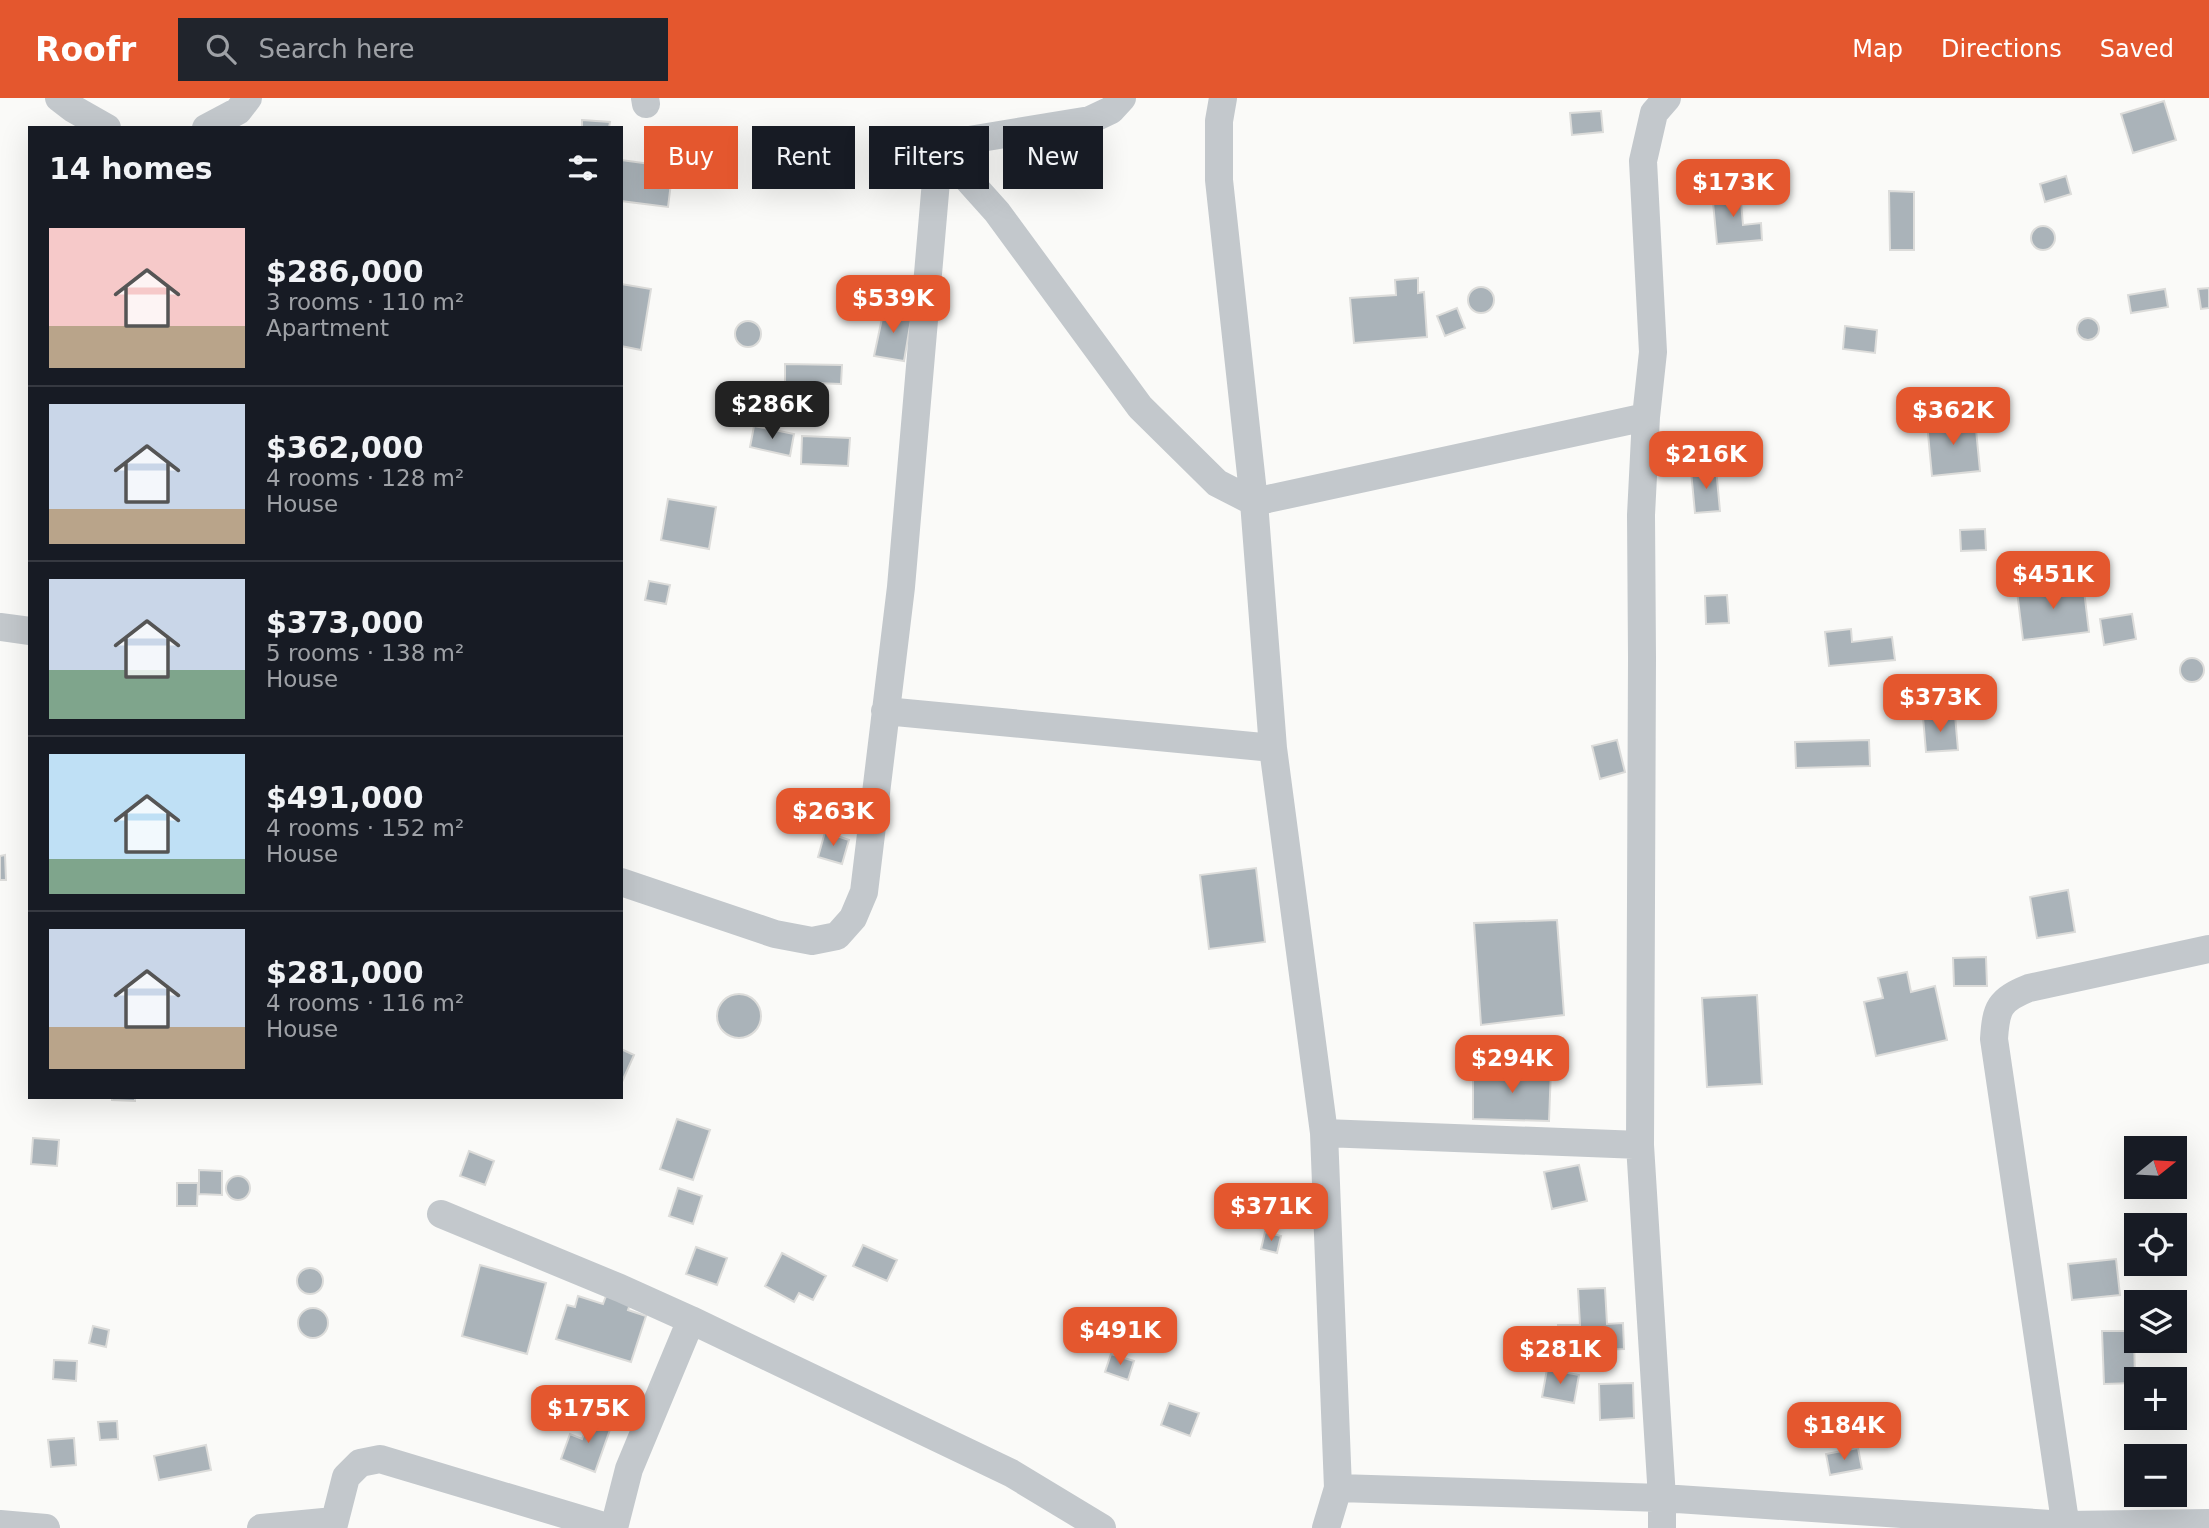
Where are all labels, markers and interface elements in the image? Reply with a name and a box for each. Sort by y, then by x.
search box [178,18,668,81]
text: Roofr [35,30,136,69]
icon: search [202,30,240,68]
text: Search here [258,34,415,64]
text: Map [1852,35,1903,63]
text: Directions [1941,35,2062,63]
text: Saved [2100,35,2174,63]
chip: Buy [644,126,738,189]
chip: Rent [752,126,855,189]
chip: Filters [869,126,989,189]
chip: New [1003,126,1103,189]
icon: filters [564,149,602,187]
text: 14 homes [49,151,213,186]
pin: $173K [1684,159,1782,219]
text: $173K [1692,169,1774,195]
text: $286,000 [266,254,424,289]
icon: home [105,256,189,340]
pin: $539K [844,275,942,335]
text: $539K [852,285,934,311]
text: 3 rooms · 110 m² [266,289,464,315]
text: Apartment [266,315,389,341]
pin: $286K [723,382,821,441]
pin: $362K [1904,388,2002,447]
text: $286K [731,391,813,417]
text: $362K [1912,397,1994,423]
text: $362,000 [266,430,424,465]
icon: home [105,432,189,516]
pin: $216K [1657,432,1755,491]
text: $216K [1665,441,1747,467]
text: 4 rooms · 128 m² [266,465,464,491]
text: House [266,491,338,517]
pin: $451K [2004,552,2102,611]
text: $451K [2012,561,2094,587]
text: $373,000 [266,605,424,640]
icon: home [105,607,189,691]
text: 5 rooms · 138 m² [266,640,464,666]
text: House [266,666,338,692]
pin: $373K [1891,674,1989,734]
text: $373K [1899,684,1981,710]
text: $491,000 [266,780,424,815]
icon: home [105,782,189,866]
pin: $263K [784,788,882,848]
text: $263K [792,798,874,824]
text: 4 rooms · 152 m² [266,815,464,841]
text: House [266,841,338,867]
text: $281,000 [266,955,424,990]
icon: home [105,957,189,1041]
text: 4 rooms · 116 m² [266,990,464,1016]
text: House [266,1016,338,1042]
pin: $294K [1463,1035,1561,1095]
text: $294K [1471,1045,1553,1071]
north arrow [2124,1136,2188,1199]
map controls [2124,1136,2187,1507]
pin: $371K [1222,1184,1320,1243]
text: $371K [1230,1193,1312,1219]
button: locate [2124,1213,2187,1276]
button: layers [2124,1290,2187,1353]
pin: $491K [1071,1308,1169,1367]
text: $491K [1079,1317,1161,1343]
pin: $281K [1511,1326,1609,1386]
text: $281K [1519,1336,1601,1362]
button: + [2124,1367,2187,1430]
pin: $175K [539,1386,637,1445]
text: $175K [547,1395,629,1421]
pin: $184K [1795,1402,1893,1462]
text: $184K [1803,1412,1885,1438]
button: − [2124,1444,2187,1507]

